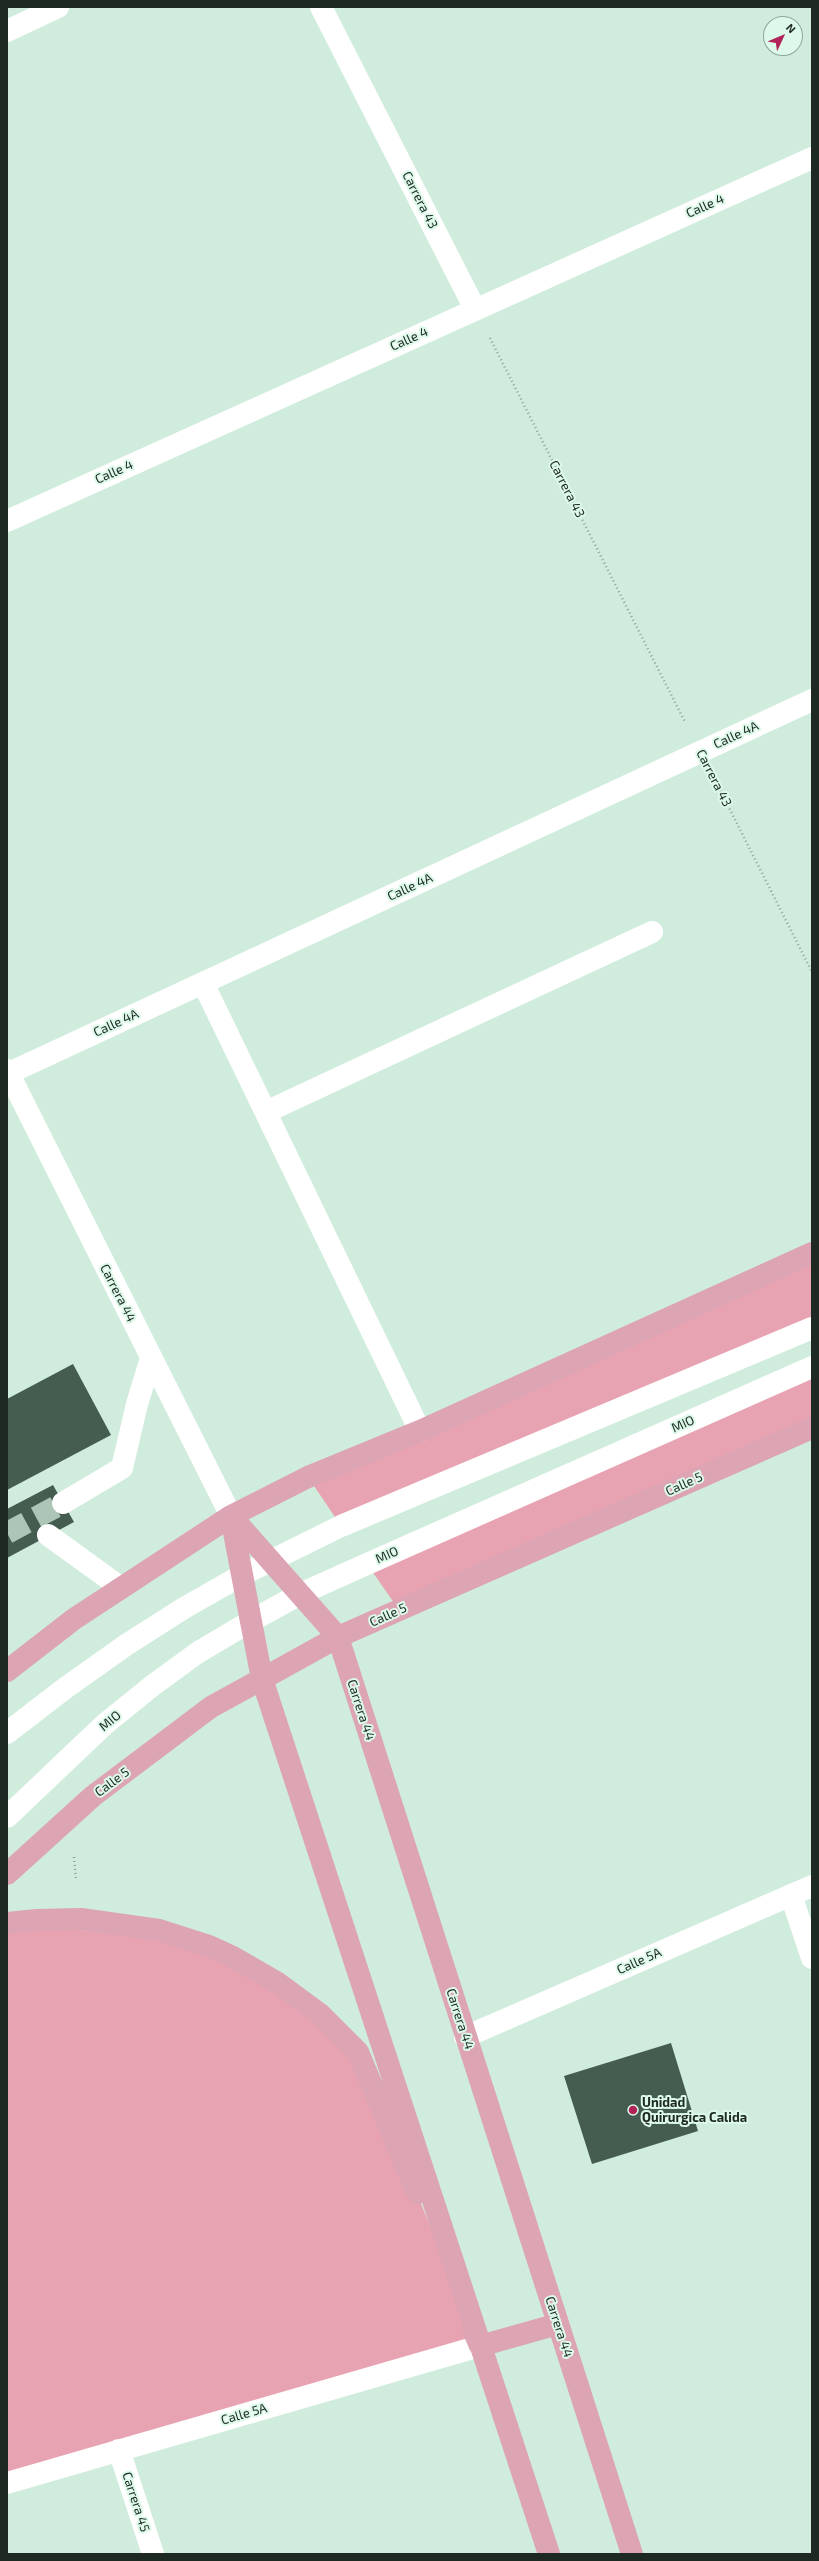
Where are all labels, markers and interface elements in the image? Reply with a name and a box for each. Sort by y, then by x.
north arrow [763,16,803,56]
text: N [784,21,799,35]
street label: Carrera 43 [399,169,441,231]
street label: Calle 4 [683,191,727,221]
street label: Calle 4 [387,324,431,354]
street label: Calle 4 [92,457,136,487]
street label: Carrera 43 [546,458,588,520]
street label: Calle 4A [711,718,761,752]
street label: Carrera 43 [693,747,735,809]
street label: Calle 4A [385,870,435,904]
street label: Calle 4A [91,1006,141,1040]
street label: Carrera 44 [97,1261,139,1325]
street label: MIO [669,1412,697,1436]
street label: Calle 5 [663,1469,705,1499]
street label: MIO [373,1543,401,1567]
street label: Calle 5 [367,1600,409,1630]
street label: Carrera 44 [344,1678,378,1742]
street label: MIO [96,1707,124,1735]
street label: Calle 5 [92,1764,132,1800]
street label: Calle 5A [614,1944,664,1978]
street label: Carrera 44 [443,1987,477,2051]
place label: Unidad Quirurgica Calida [642,2095,747,2126]
marker: Unidad Quirurgica Calida [627,2104,639,2116]
street label: Carrera 44 [542,2295,576,2359]
street label: Calle 5A [219,2400,269,2428]
street label: Carrera 45 [119,2470,153,2534]

